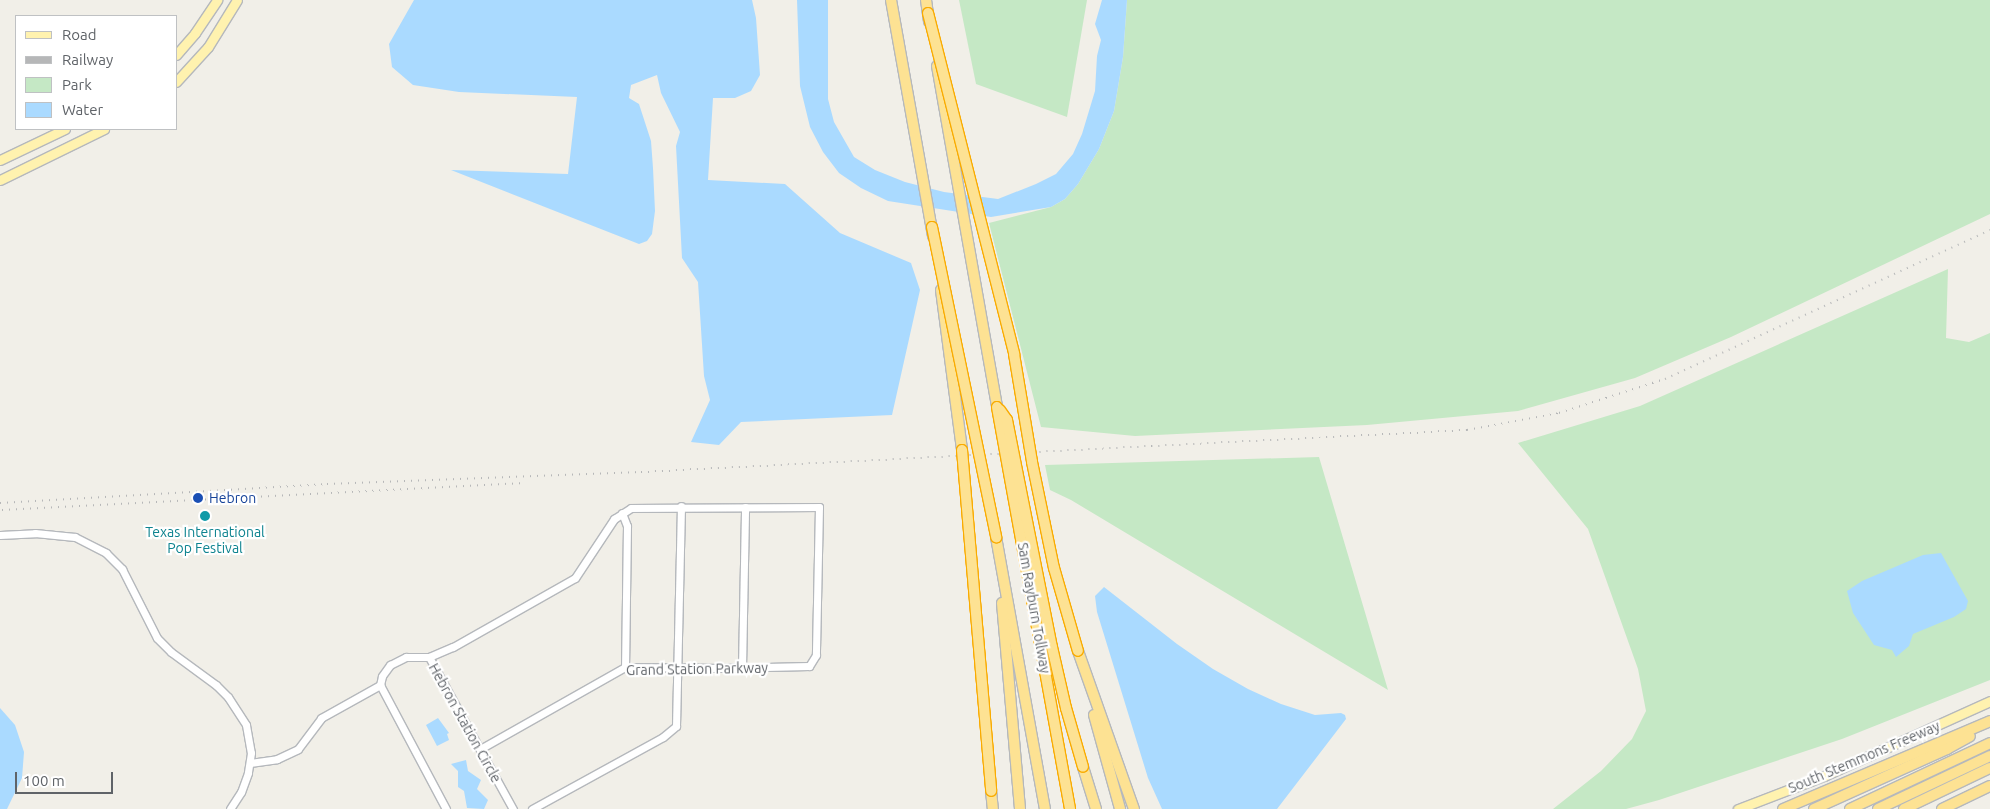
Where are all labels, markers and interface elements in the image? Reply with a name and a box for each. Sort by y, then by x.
legend [15,15,178,130]
text: Road [62,26,97,43]
text: Railway [62,51,113,68]
text: Park [62,76,92,93]
text: Water [62,101,103,118]
place label: Hebron [209,490,256,506]
marker: Hebron [191,491,205,505]
marker: Texas International Pop Festival [199,510,211,522]
place label: Texas International Pop Festival [145,524,265,556]
street label: Sam Rayburn Tollway [1014,541,1054,675]
street label: Grand Station Parkway [626,659,768,679]
street label: Hebron Station Circle [425,660,505,786]
street label: South Stemmons Freeway [1786,717,1942,797]
scale bar [18,762,115,794]
text: 100 m [23,772,65,789]

